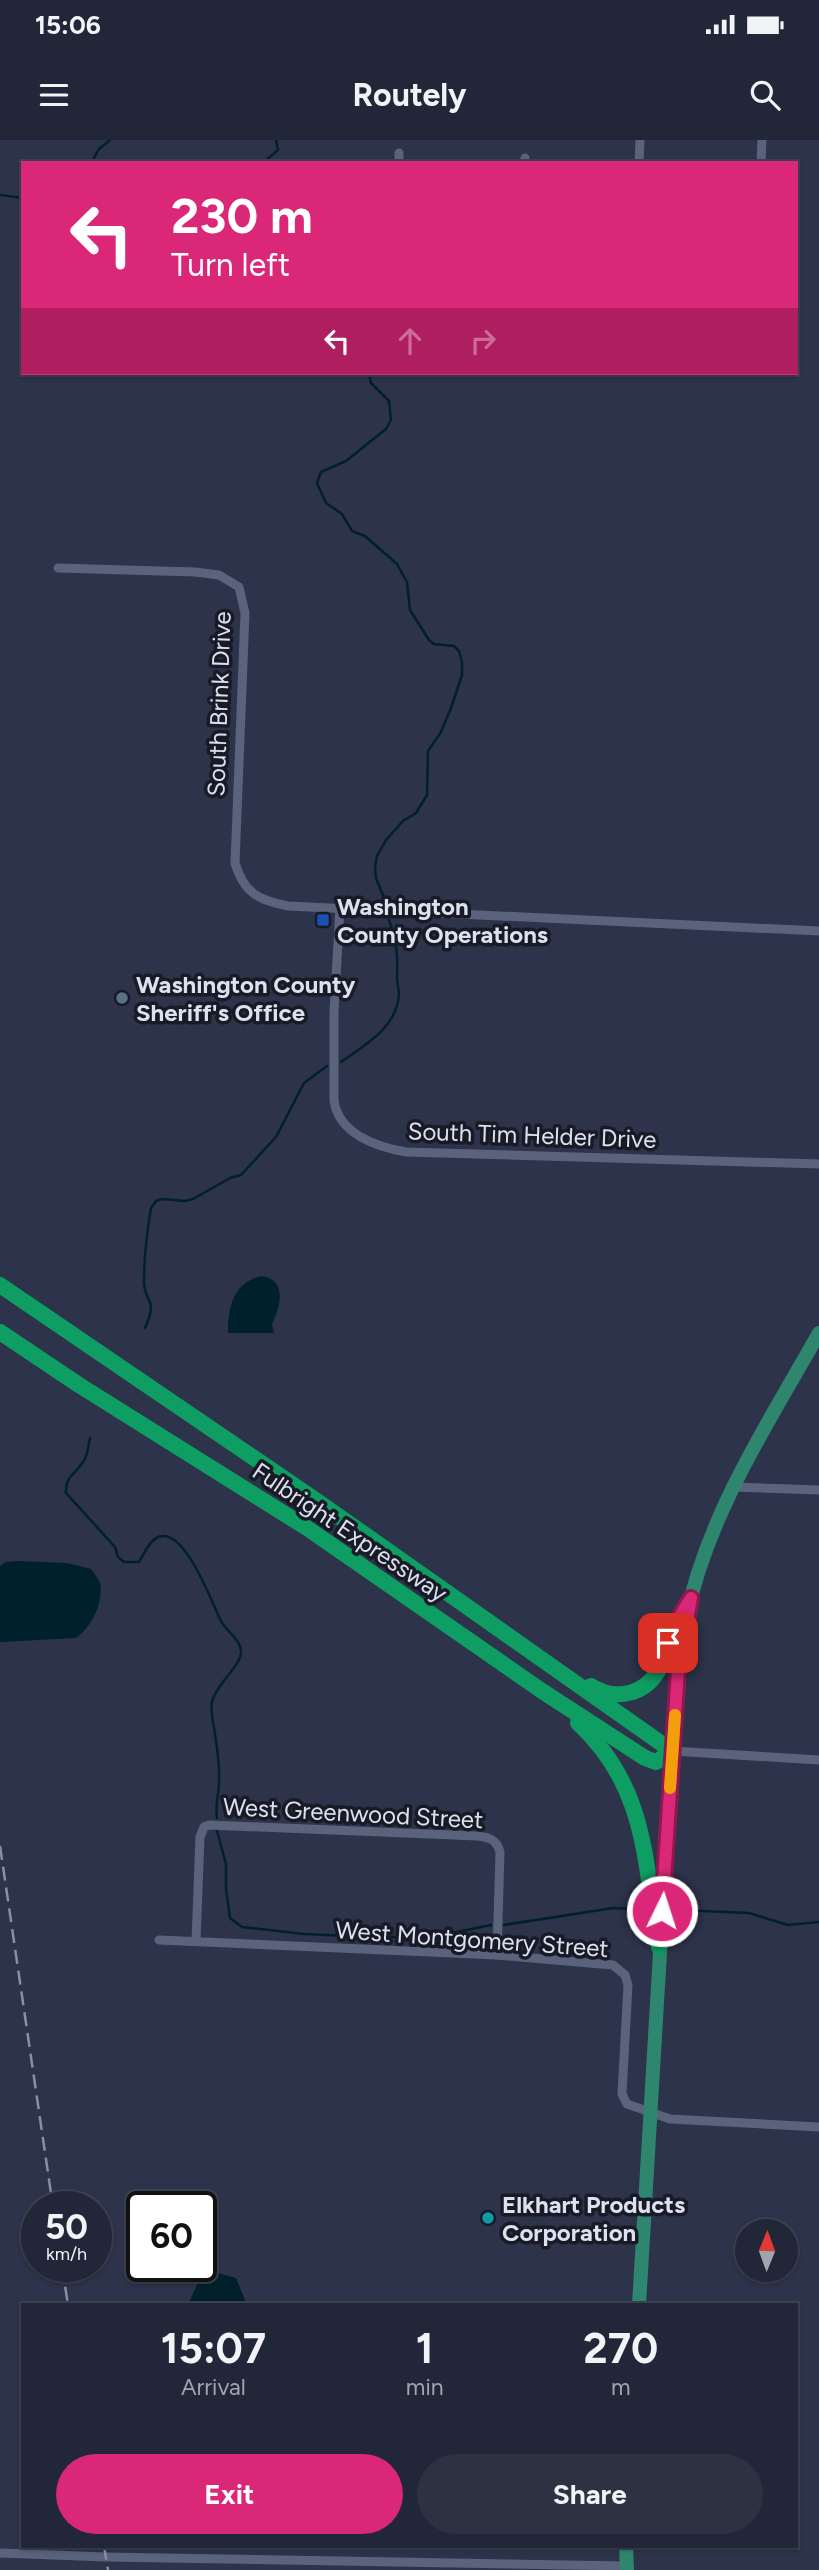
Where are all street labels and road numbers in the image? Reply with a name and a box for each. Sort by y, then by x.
street label: South Brink Drive [201,611,237,797]
street label: South Tim Helder Drive [407,1116,657,1154]
street label: Fulbright Expressway [247,1456,453,1608]
street label: West Greenwood Street [222,1792,484,1834]
street label: West Montgomery Street [335,1915,609,1963]

